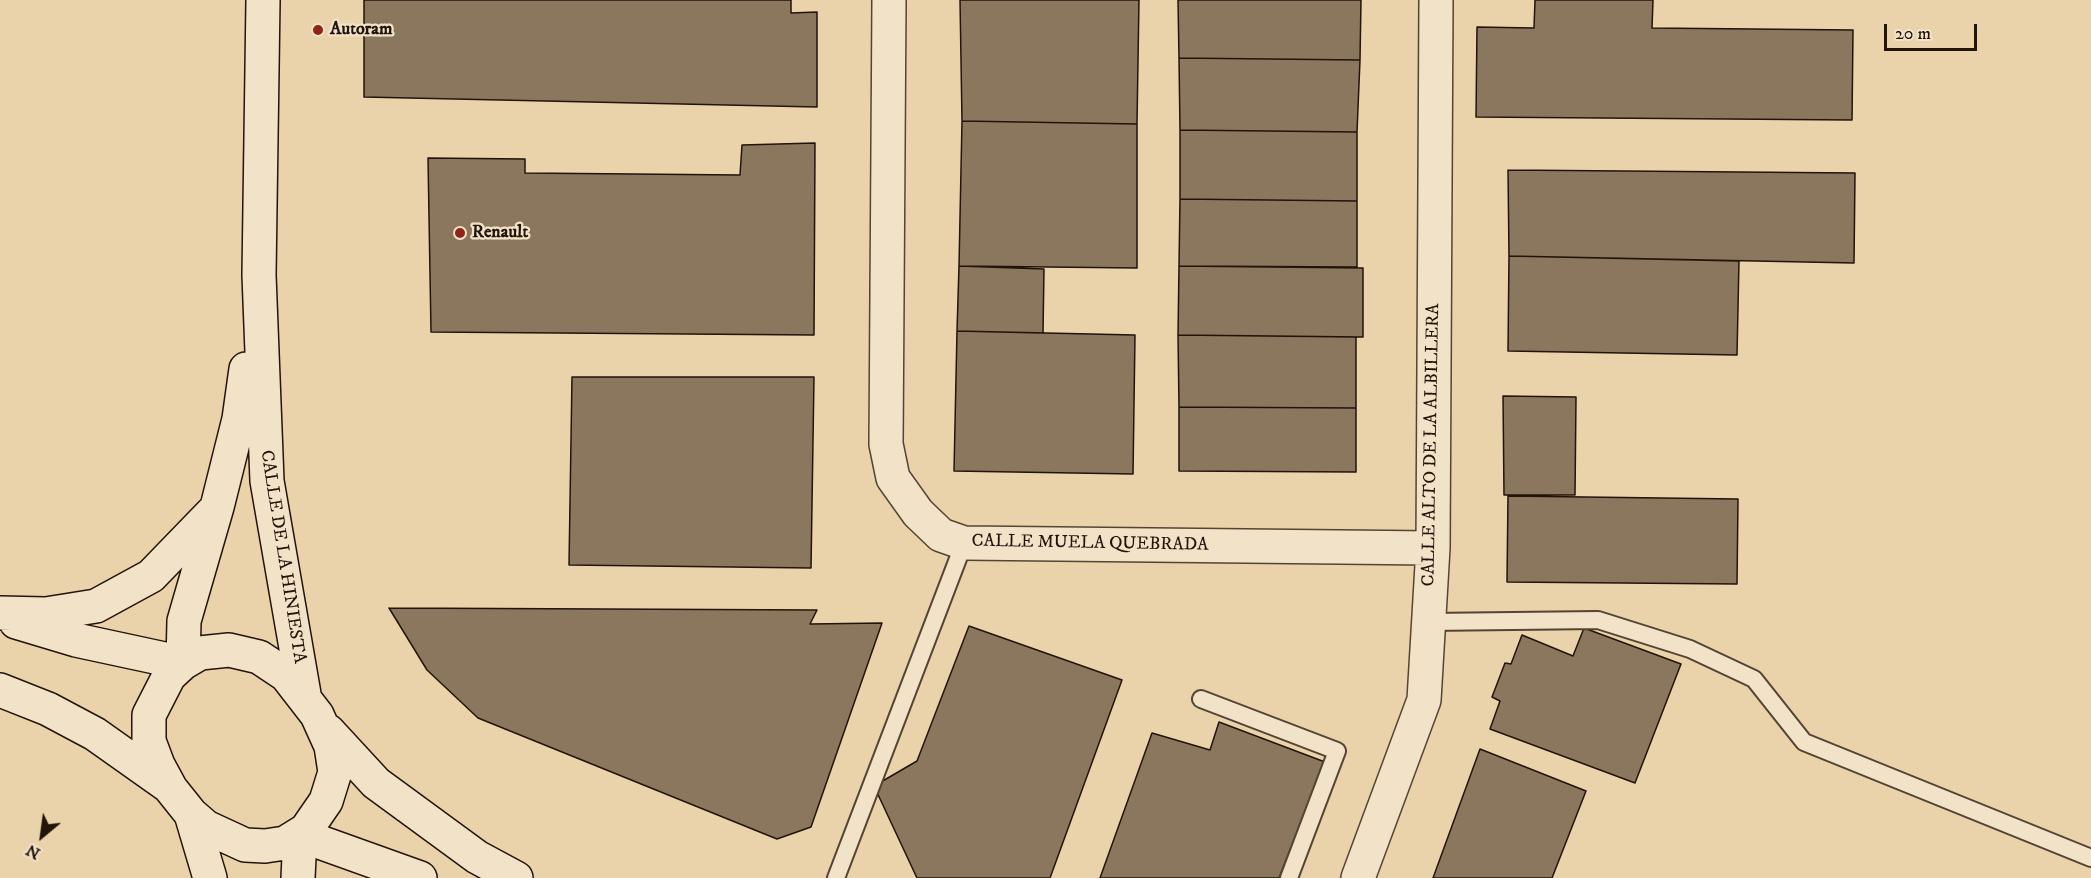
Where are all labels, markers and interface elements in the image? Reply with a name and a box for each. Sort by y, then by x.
scale bar [1887,12,1980,50]
place label: Autoram [330,19,392,41]
marker: Autoram [311,23,325,37]
text: 20 m [1895,23,1931,45]
place label: Renault [472,222,528,244]
marker: Renault [453,226,467,240]
street label: CALLE ALTO DE LA ALBILLERA [1419,303,1445,587]
street label: CALLE DE LA HINIESTA [254,449,310,665]
street label: CALLE MUELA QUEBRADA [971,531,1209,557]
north arrow [12,806,72,866]
text: N [23,840,44,864]

